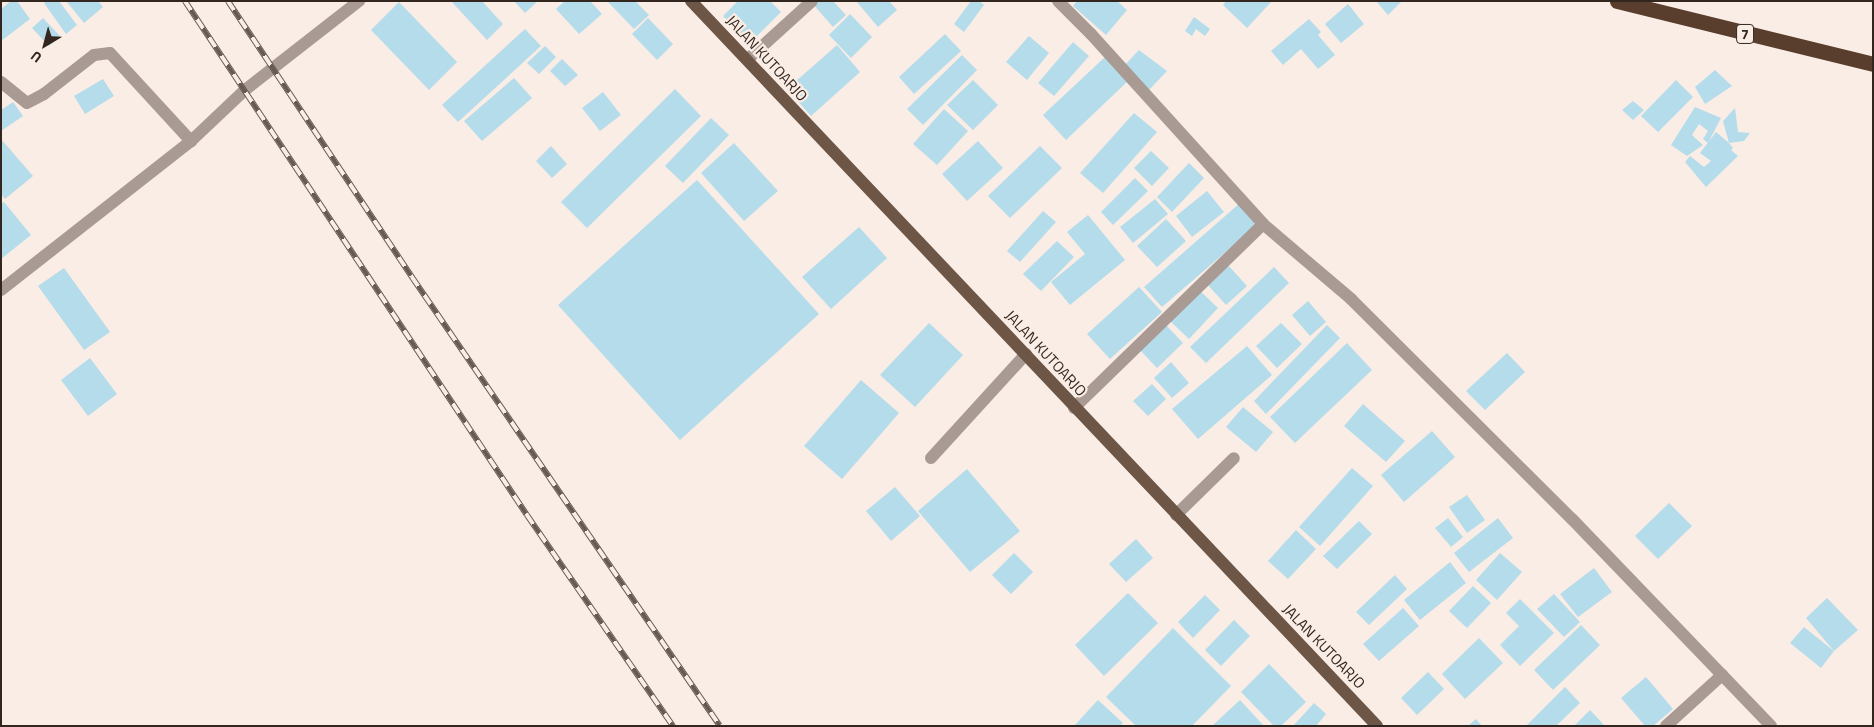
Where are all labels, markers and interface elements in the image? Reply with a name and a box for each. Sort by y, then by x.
street label: JALAN KUTOARJO [723,11,811,105]
north arrow [20,20,70,70]
road number: 7 [1735,22,1755,46]
text: U [26,46,46,69]
street label: JALAN KUTOARJO [1002,306,1090,400]
street label: JALAN KUTOARJO [1279,600,1369,692]

